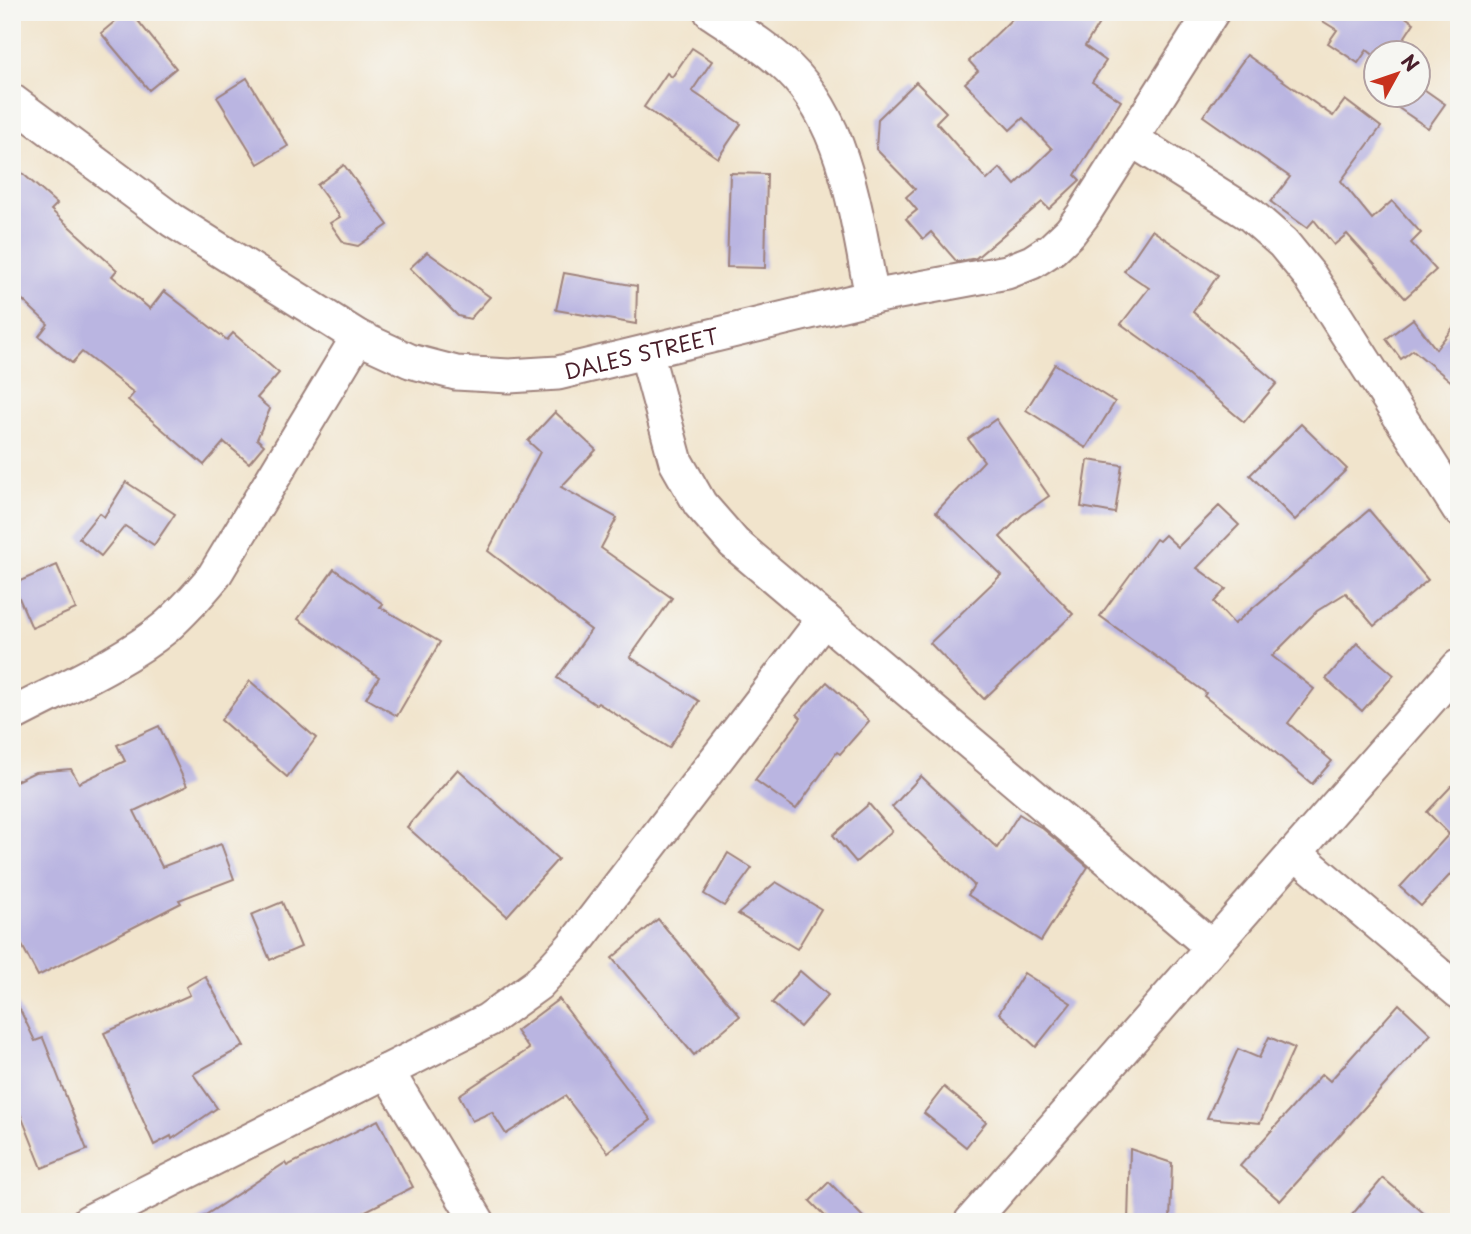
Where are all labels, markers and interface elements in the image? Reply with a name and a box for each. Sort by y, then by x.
north arrow [1362,38,1432,108]
text: N [1395,48,1426,77]
street label: DALES STREET [561,319,722,387]

